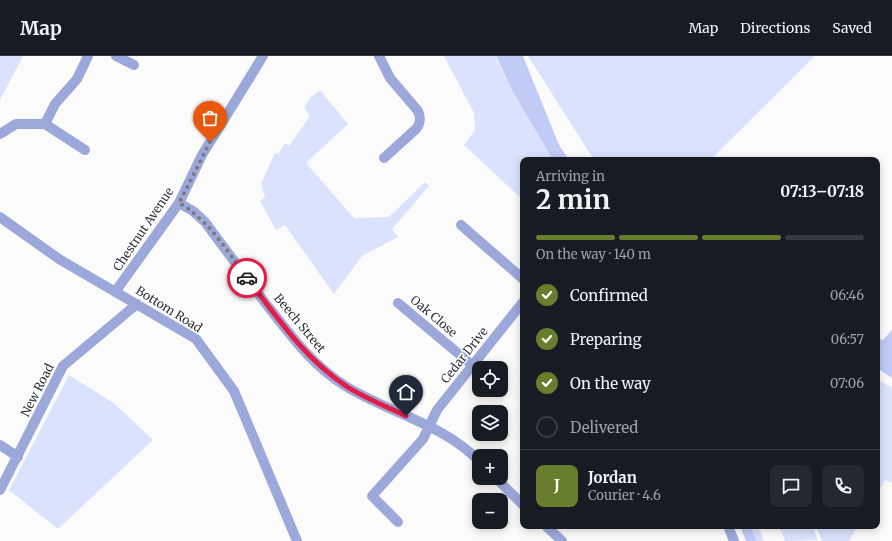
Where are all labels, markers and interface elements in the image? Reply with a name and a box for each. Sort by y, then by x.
text: Map [20,16,62,40]
text: Map [688,19,718,37]
text: Directions [740,19,810,37]
text: Saved [832,19,872,37]
pin [193,101,227,142]
icon: bag [199,107,221,129]
text: Arriving in [536,168,605,185]
text: 07:13–07:18 [780,182,864,201]
text: 2 min [536,183,610,216]
street label: Chestnut Avenue [110,184,176,274]
text: On the way · 140 m [536,246,651,263]
courier [227,258,267,298]
icon: car [236,267,258,289]
street label: Bottom Road [133,283,205,335]
icon: check [536,284,558,306]
text: Confirmed [570,286,648,305]
text: 06:46 [830,287,864,304]
street label: Beech Street [271,290,329,356]
street label: Oak Close [408,292,460,340]
street label: Cedar Drive [437,324,491,386]
icon: check [536,328,558,350]
text: Preparing [570,330,642,349]
text: 06:57 [831,331,864,348]
street label: New Road [17,361,57,419]
map controls [472,361,508,529]
button: locate [472,361,508,397]
icon: check [536,372,558,394]
text: On the way [570,374,651,393]
pin [389,375,423,416]
text: 07:06 [830,375,864,392]
icon: home [395,381,417,403]
button: layers [472,405,508,441]
text: Delivered [570,418,638,437]
button: + [472,449,508,485]
button: chat [770,465,812,507]
button: phone [822,465,864,507]
text: Jordan [588,468,637,487]
text: J [554,476,560,495]
text: Courier · 4.6 [588,487,661,504]
button: − [472,493,508,529]

